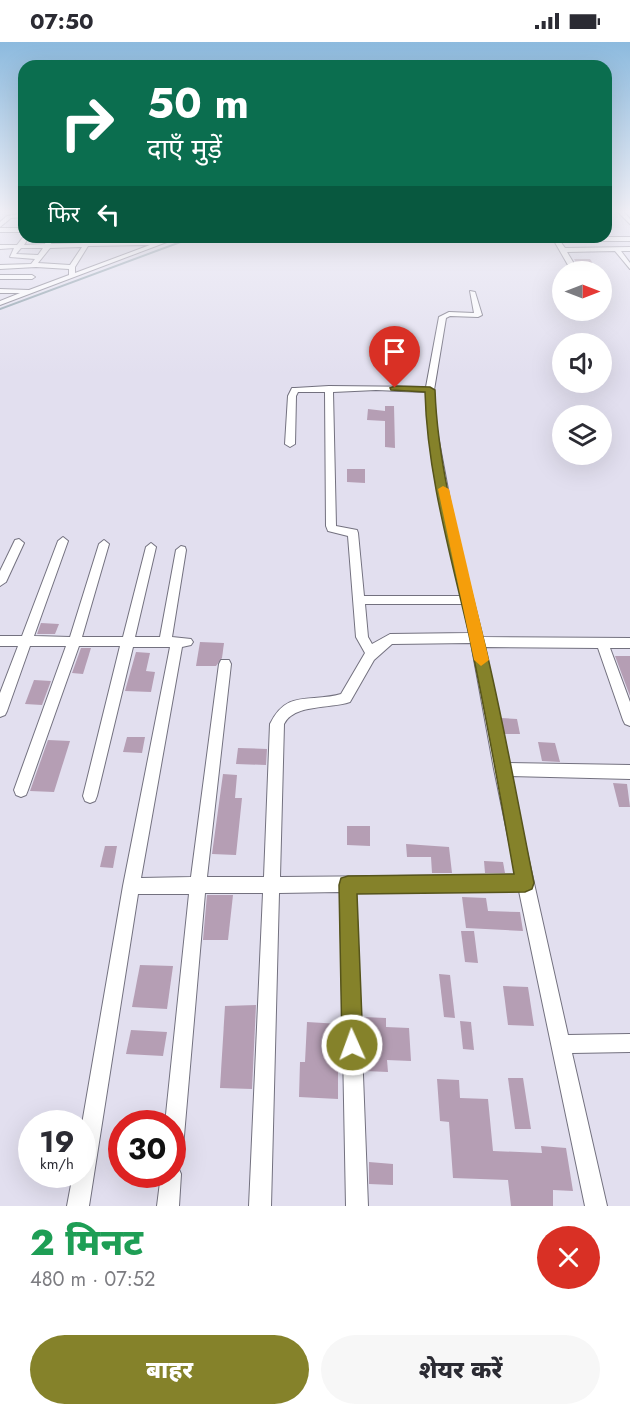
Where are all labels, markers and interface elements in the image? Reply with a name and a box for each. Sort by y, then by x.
text: 07:50 [30,5,94,37]
text: 50 m [147,73,249,134]
icon: right [48,84,126,162]
text: दाएँ मुड़ें [147,129,222,168]
text: फिर [48,198,80,230]
icon: left [92,198,125,231]
north arrow [552,261,612,321]
map controls [552,261,612,465]
pin [369,326,420,388]
button: sound [552,333,612,393]
icon: arrive [378,335,411,368]
button: layers [552,405,612,465]
position arrow [320,1013,384,1077]
speed limit sign: 30 [108,1110,186,1188]
text: 19 [39,1120,75,1163]
text: km/h [40,1153,74,1175]
text: 2 मिनट [30,1216,143,1268]
button: close [537,1226,600,1289]
text: 480 m · 07:52 [30,1265,155,1294]
button: बाहर [30,1335,309,1404]
button: शेयर करें [321,1335,600,1404]

